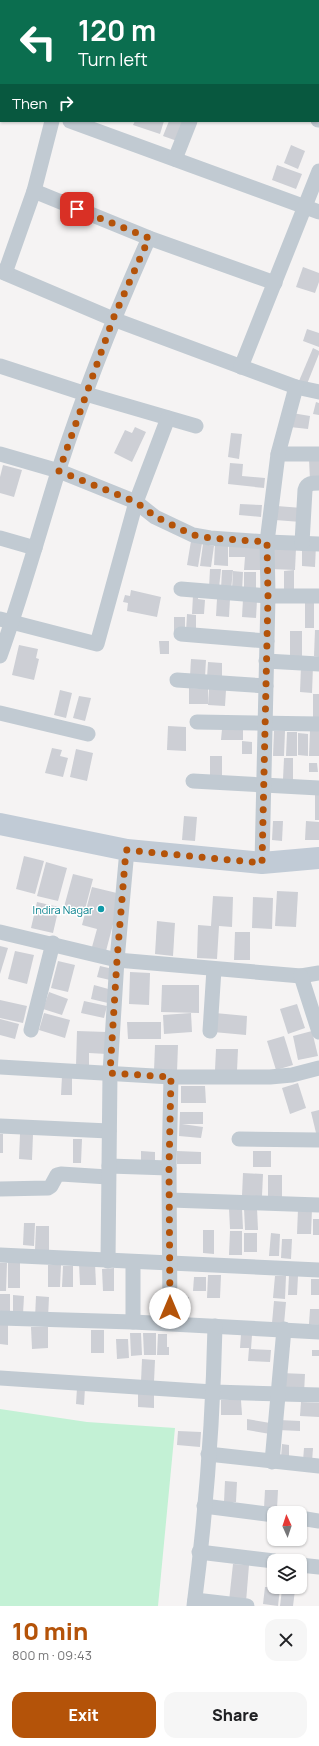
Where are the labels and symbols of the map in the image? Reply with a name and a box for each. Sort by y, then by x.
pin [60,192,94,226]
place label: Indira Nagar [33,902,93,917]
marker: Indira Nagar [96,904,106,914]
position arrow [149,1287,191,1329]
north arrow [267,1506,307,1546]

